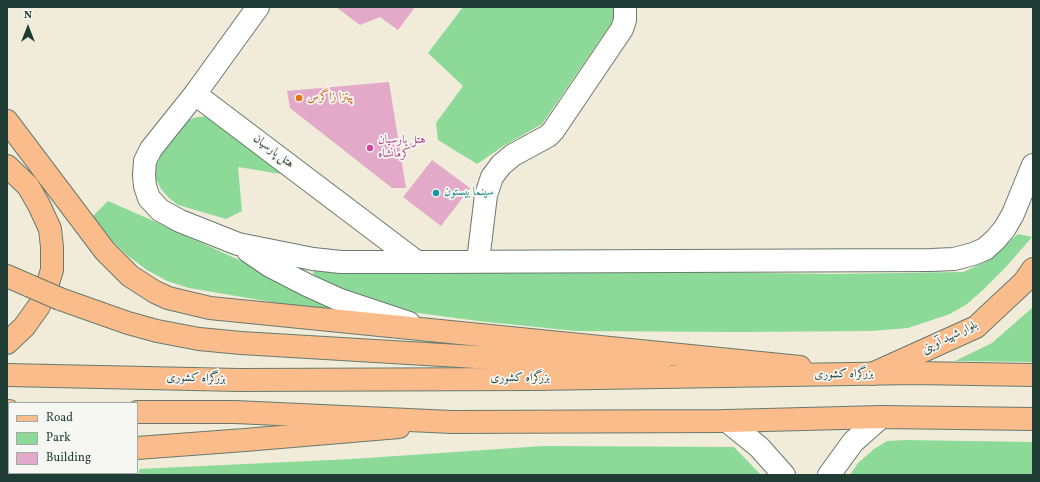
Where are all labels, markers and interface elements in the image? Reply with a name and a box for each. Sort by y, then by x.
north arrow [8,8,48,48]
text: N [24,8,32,23]
place label: پیتزا زاگرس [307,91,354,105]
marker: پیتزا زاگرس [294,93,304,103]
street label: هتل پارسیان [250,132,296,172]
place label: هتل پارسیان کرمانشاه [378,134,426,162]
marker: هتل پارسیان کرمانشاه [365,143,375,153]
place label: سینما بیستون [444,186,494,200]
marker: سینما بیستون [431,188,441,198]
street label: بلوار شهید آوینی [920,318,980,358]
street label: بزرگراه کشوری [814,367,874,383]
street label: بزرگراه کشوری [166,371,226,387]
street label: بزرگراه کشوری [490,372,550,386]
legend [8,402,138,474]
text: Road [46,410,73,426]
text: Park [46,430,71,446]
text: Building [46,450,91,466]

